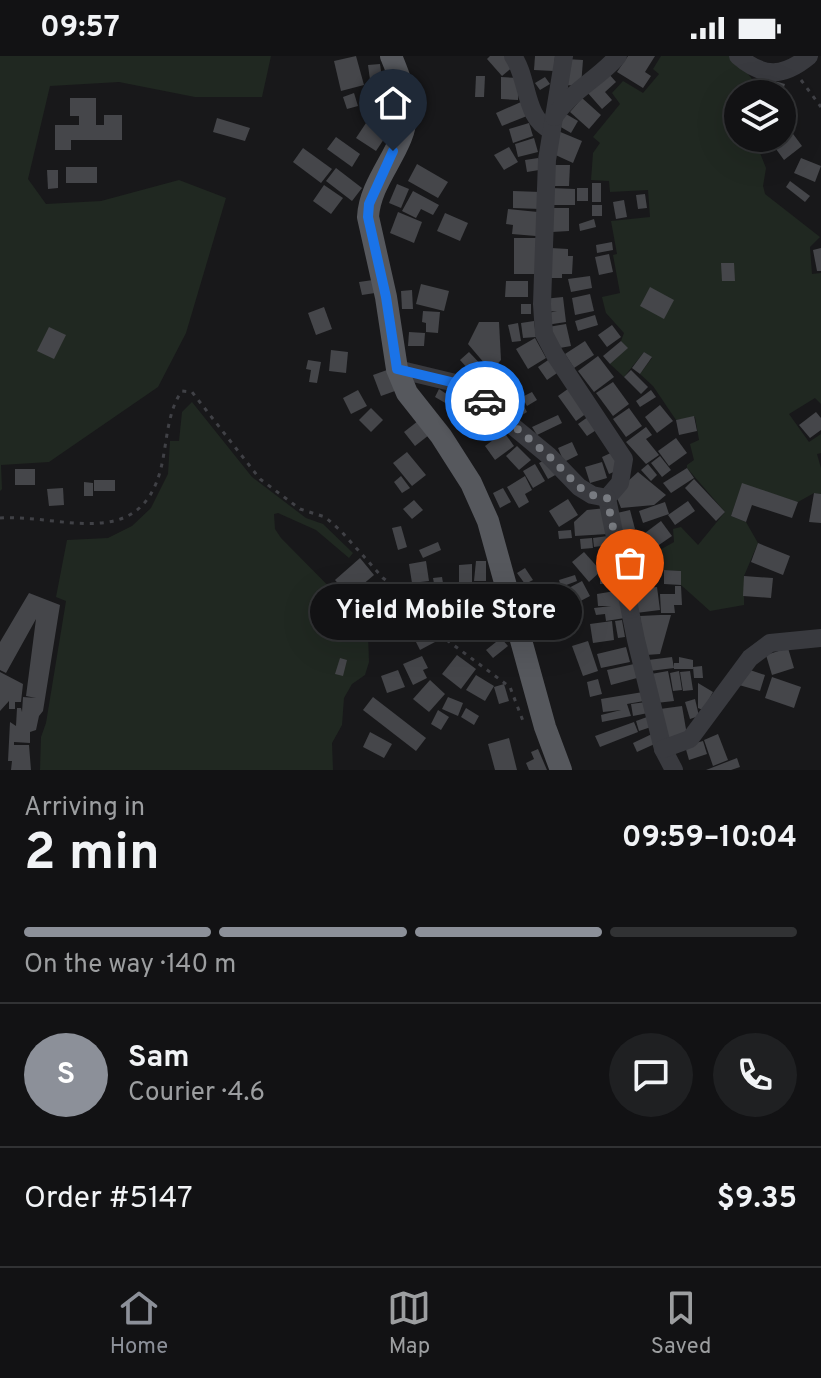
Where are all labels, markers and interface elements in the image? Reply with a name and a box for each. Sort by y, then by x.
text: 09:57 [40,10,120,47]
pin [359,69,427,151]
map controls [724,80,796,152]
button: layers [724,80,796,152]
icon: home [371,81,415,125]
courier [445,361,525,441]
icon: car [463,379,507,423]
pin [596,529,664,611]
icon: bag [608,541,652,585]
callout: Yield Mobile Store [310,583,582,639]
text: Yield Mobile Store [336,595,556,628]
text: Arriving in [24,792,145,825]
text: 09:59–10:04 [622,820,797,857]
text: 2 min [24,822,160,888]
text: On the way · 140 m [24,949,236,982]
button: chat [609,1033,693,1117]
button: phone [713,1033,797,1117]
text: Sam [128,1040,190,1077]
text: S [57,1057,75,1094]
text: Courier · 4.6 [128,1077,265,1110]
text: Order #5147 [24,1181,193,1218]
text: $9.35 [717,1181,797,1218]
tab: Home [110,1286,168,1361]
tab: Map [387,1286,431,1361]
tab: Saved [651,1286,711,1361]

